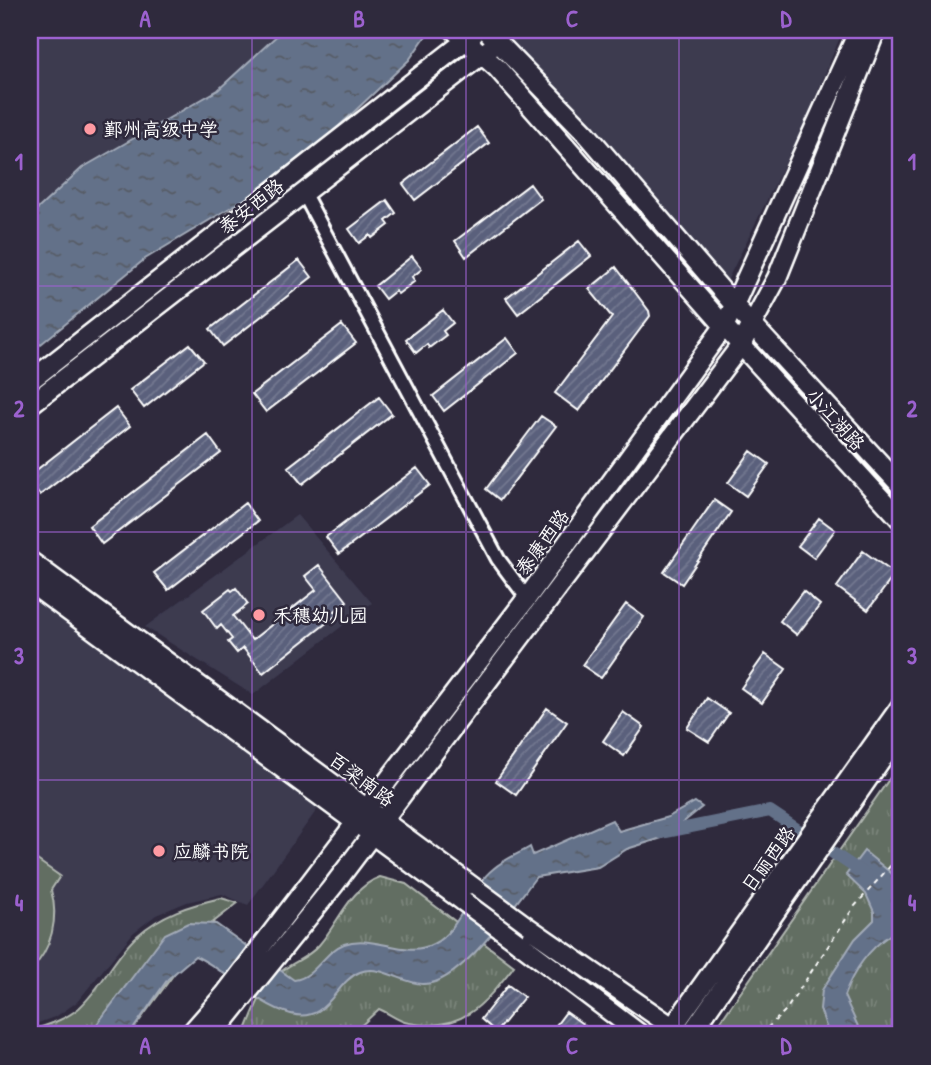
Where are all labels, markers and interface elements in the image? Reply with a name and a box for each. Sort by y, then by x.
text: A [139,3,151,34]
text: B [353,3,365,34]
text: C [566,3,578,34]
text: D [781,3,793,34]
place label: 鄞州高级中学 [104,116,218,142]
marker: 鄞州高级中学 [82,121,98,137]
text: 1 [15,146,23,177]
text: 1 [908,146,916,177]
street label: 泰安西路 [213,172,289,240]
street label: 小江湖路 [801,382,871,456]
text: 2 [14,393,25,424]
text: 2 [907,393,918,424]
street label: 泰康西路 [509,504,575,580]
place label: 禾穗幼儿园 [273,602,368,628]
marker: 禾穗幼儿园 [251,607,267,623]
text: 3 [14,640,24,671]
text: 3 [907,640,917,671]
street label: 百梁南路 [324,746,400,812]
street label: 日丽西路 [735,821,801,897]
place label: 应麟书院 [173,838,249,864]
marker: 应麟书院 [151,843,167,859]
text: 4 [15,887,24,918]
text: 4 [908,887,917,918]
text: A [139,1030,151,1061]
text: B [353,1030,365,1061]
text: C [566,1030,578,1061]
text: D [781,1030,793,1061]

